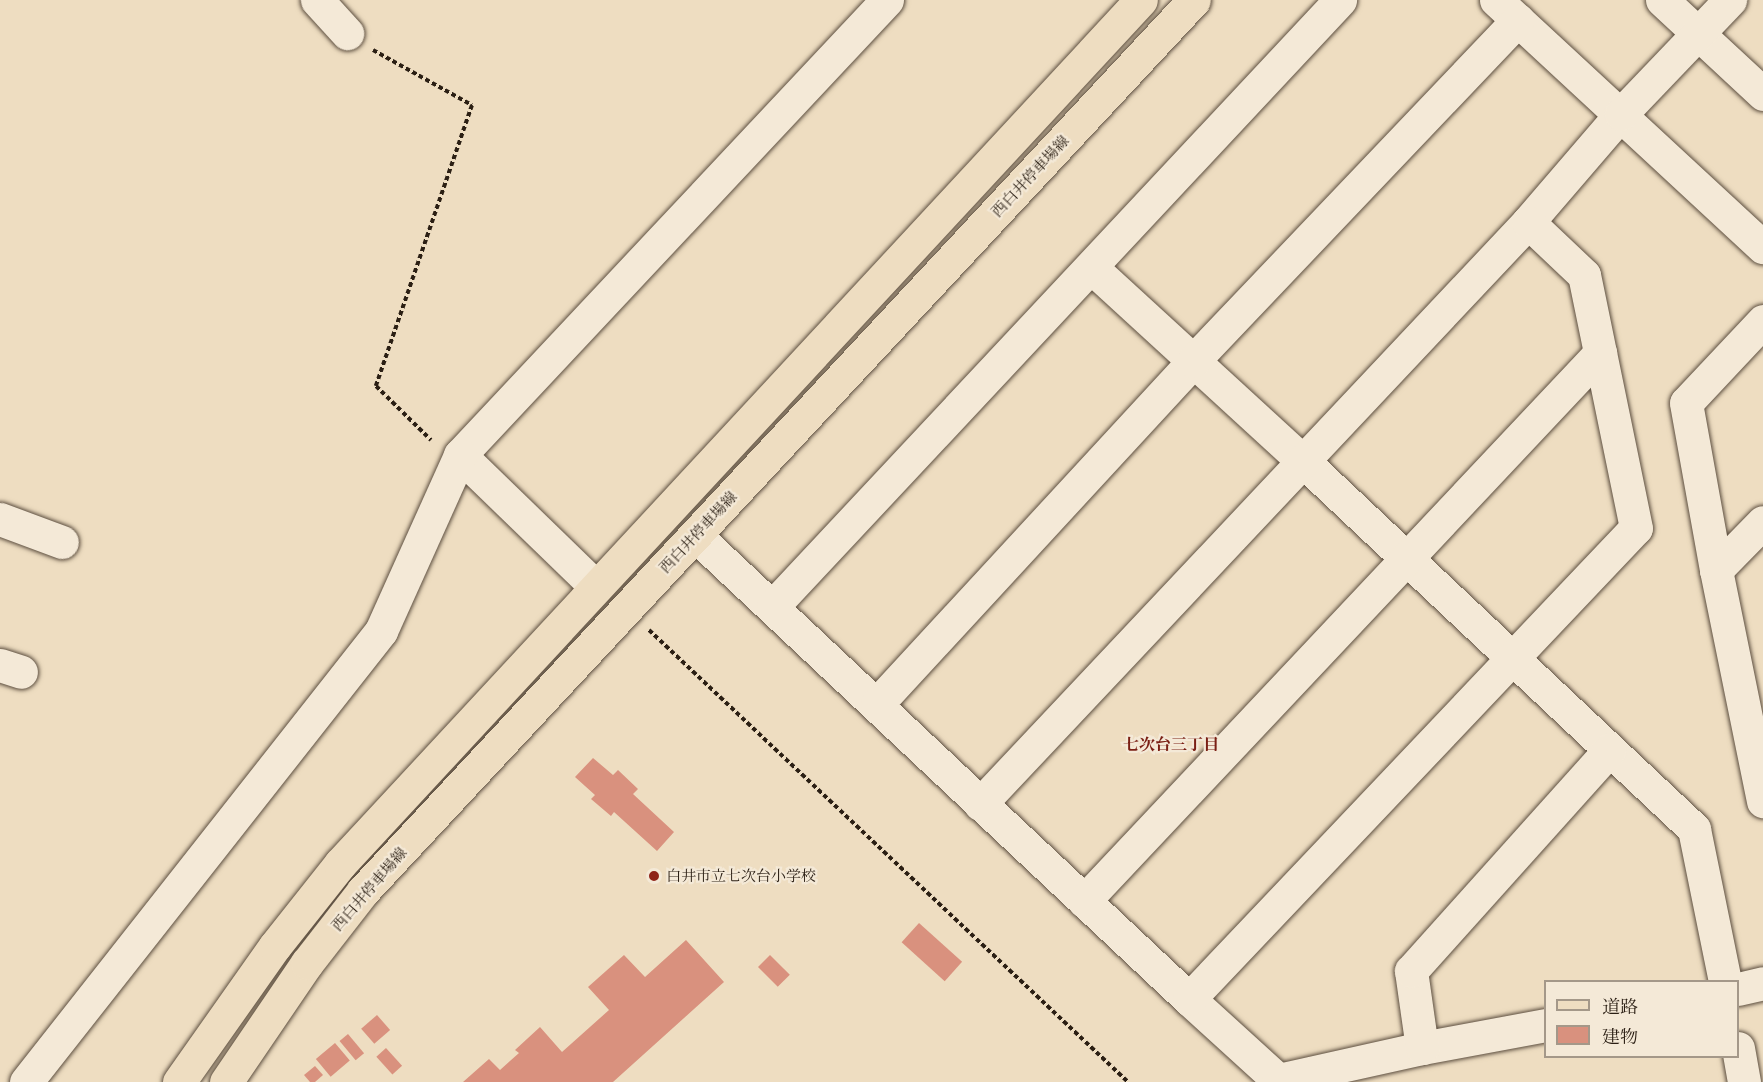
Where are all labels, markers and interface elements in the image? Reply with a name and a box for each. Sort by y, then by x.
street label: 西白井停車場線 [988,131,1072,221]
street label: 西白井停車場線 [656,487,740,577]
district label: 七次台三丁目 [1123,734,1219,754]
street label: 西白井停車場線 [328,843,410,935]
place label: 白井市立七次台小学校 [666,867,816,885]
marker: 白井市立七次台小学校 [647,869,661,883]
legend [1544,980,1739,1058]
text: 道路 [1602,996,1638,1018]
text: 建物 [1602,1026,1638,1048]

